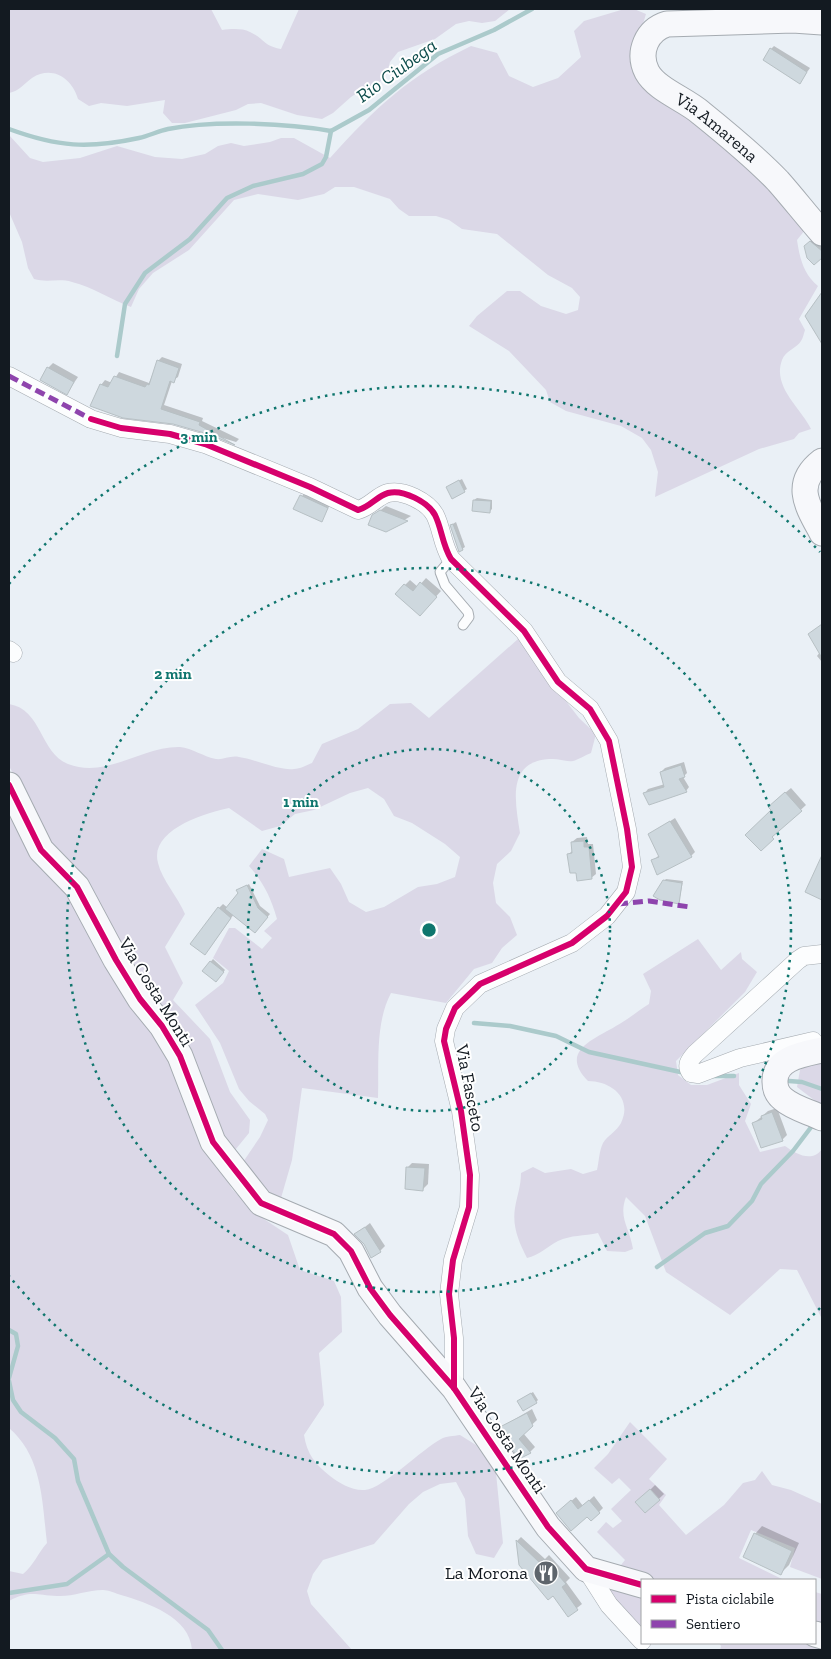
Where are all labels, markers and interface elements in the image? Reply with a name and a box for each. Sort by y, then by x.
water label: Rio Ciubega [352,34,441,107]
street label: Via Amarena [671,87,763,167]
text: 3 min [180,428,218,446]
text: 2 min [154,665,192,683]
text: 1 min [283,793,319,811]
centre of rings [420,921,438,939]
street label: Via Costa Monti [113,933,198,1050]
street label: Via Fasceto [451,1042,489,1133]
street label: Via Costa Monti [463,1382,551,1498]
restaurant icon: La Morona [533,1560,559,1586]
place label: La Morona [445,1562,528,1584]
legend [641,1579,816,1644]
text: Pista ciclabile [686,1590,774,1608]
text: Sentiero [686,1615,741,1633]

